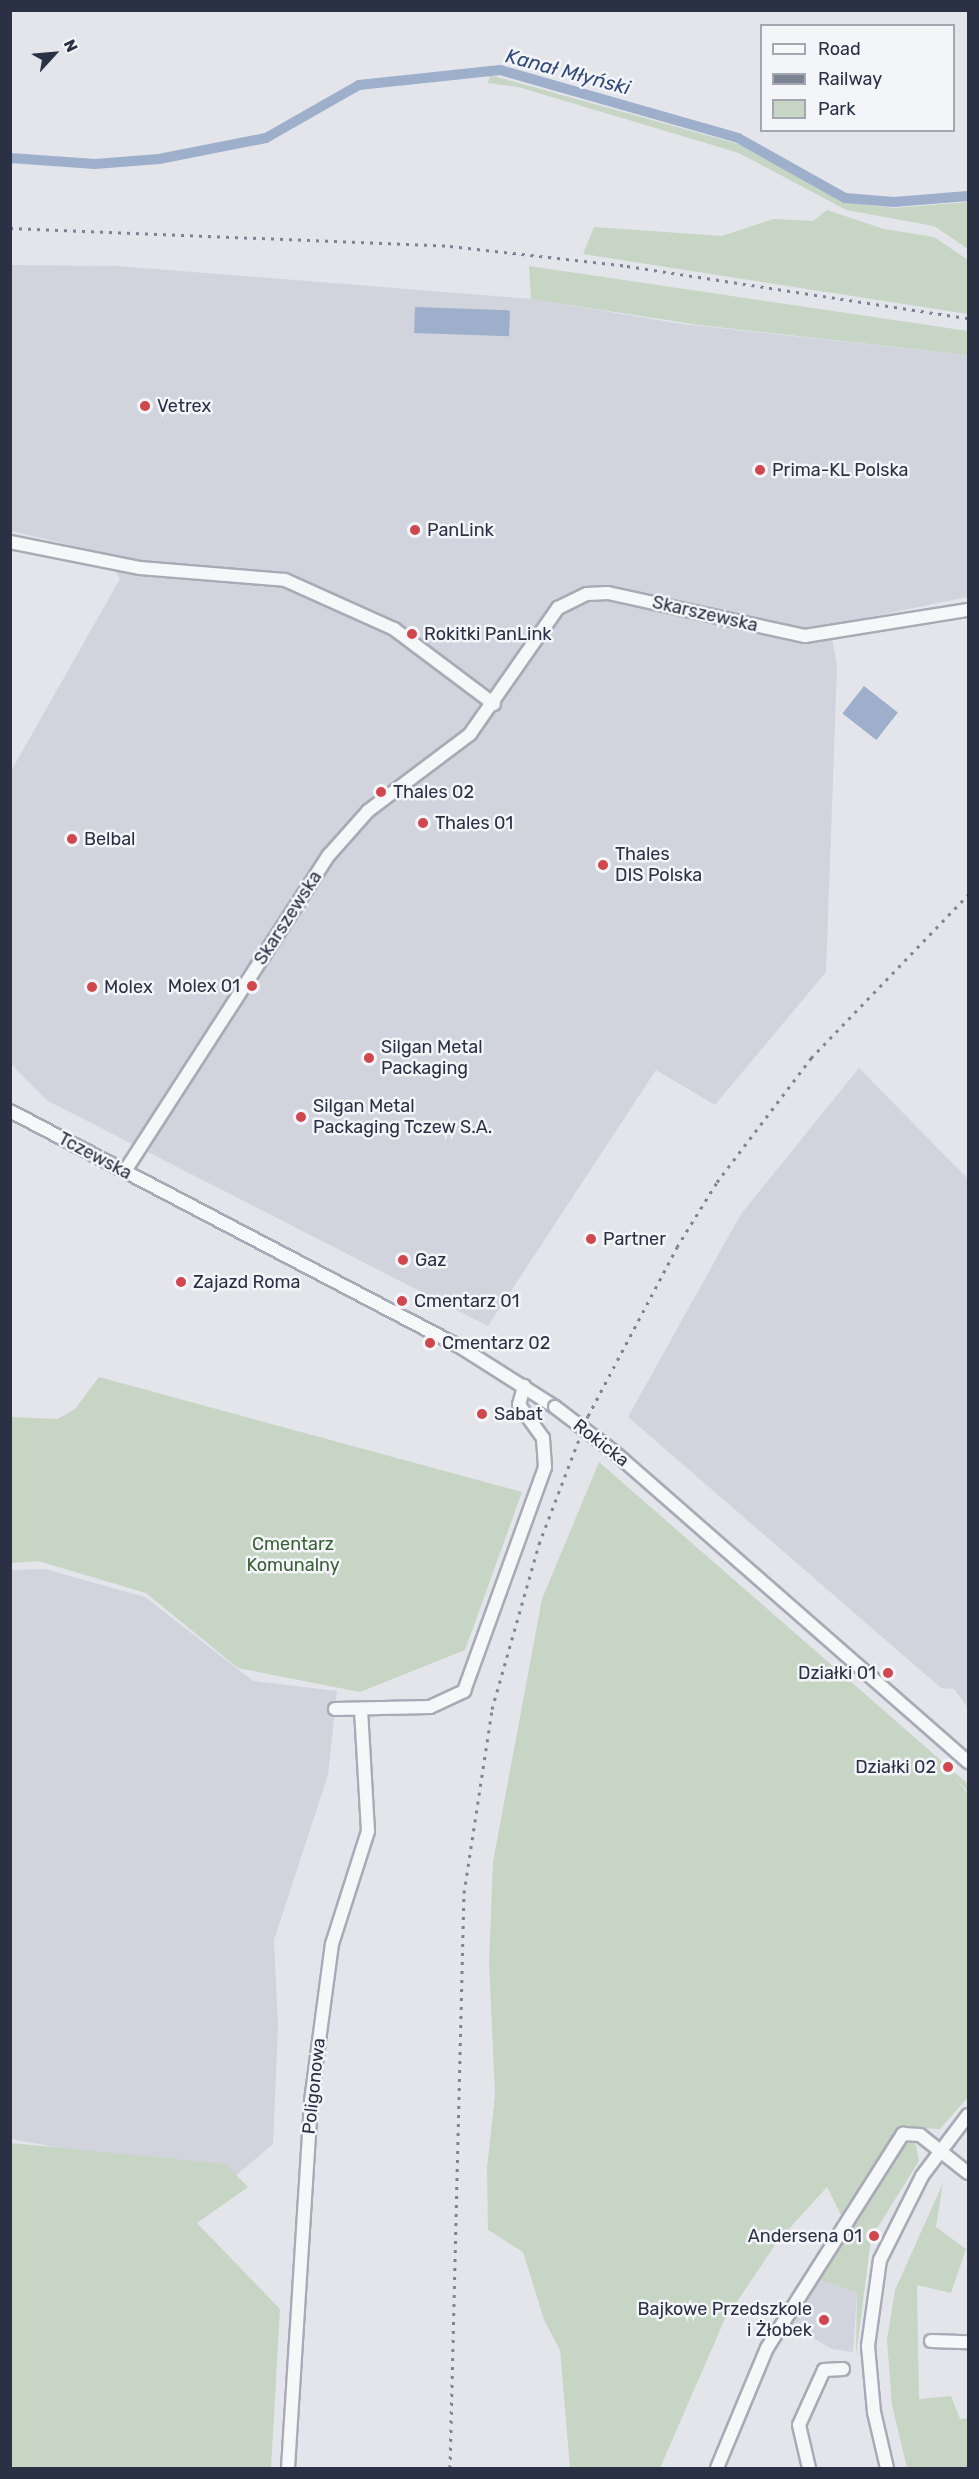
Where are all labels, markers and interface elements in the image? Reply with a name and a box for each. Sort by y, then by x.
north arrow [24,24,84,84]
legend [760,24,955,132]
text: N [60,37,82,55]
text: Road [818,38,861,60]
water label: Kanał Młyński [503,44,633,100]
text: Railway [818,68,882,90]
text: Park [818,98,855,120]
place label: Vetrex [157,395,211,417]
marker: Vetrex [138,399,152,413]
place label: Prima-KL Polska [772,459,909,481]
marker: Prima-KL Polska [753,463,767,477]
place label: PanLink [427,519,494,541]
marker: PanLink [408,523,422,537]
street label: Skarszewska [650,591,760,637]
place label: Rokitki PanLink [424,623,552,645]
marker: Rokitki PanLink [405,627,419,641]
place label: Thales 02 [393,781,474,803]
marker: Thales 02 [374,785,388,799]
place label: Thales 01 [435,812,513,834]
marker: Thales 01 [416,816,430,830]
place label: Belbal [84,828,135,850]
marker: Belbal [65,832,79,846]
place label: Thales DIS Polska [615,844,702,886]
marker: Thales DIS Polska [596,858,610,872]
street label: Skarszewska [250,867,326,969]
place label: Molex 01 [168,975,240,997]
place label: Molex [104,976,153,998]
marker: Molex 01 [245,979,259,993]
marker: Molex [85,980,99,994]
place label: Silgan Metal Packaging [381,1037,483,1080]
marker: Silgan Metal Packaging [362,1051,376,1065]
place label: Silgan Metal Packaging Tczew S.A. [313,1096,493,1138]
marker: Silgan Metal Packaging Tczew S.A. [294,1110,308,1124]
street label: Tczewska [55,1128,135,1184]
place label: Partner [603,1228,666,1250]
marker: Partner [584,1232,598,1246]
place label: Gaz [415,1249,446,1271]
marker: Gaz [396,1253,410,1267]
place label: Zajazd Roma [193,1271,301,1293]
marker: Zajazd Roma [174,1275,188,1289]
place label: Cmentarz 01 [414,1290,519,1312]
marker: Cmentarz 01 [395,1294,409,1308]
place label: Cmentarz 02 [442,1332,550,1354]
marker: Cmentarz 02 [423,1336,437,1350]
place label: Sabat [494,1403,543,1425]
marker: Sabat [475,1407,489,1421]
street label: Rokicka [569,1415,633,1471]
park label: Cmentarz Komunalny [246,1534,340,1576]
place label: Działki 01 [798,1662,876,1684]
marker: Działki 01 [881,1666,895,1680]
place label: Działki 02 [855,1756,936,1778]
marker: Działki 02 [941,1760,955,1774]
street label: Poligonowa [298,2037,330,2135]
place label: Andersena 01 [748,2225,862,2247]
marker: Andersena 01 [867,2229,881,2243]
place label: Bajkowe Przedszkole i Żłobek [637,2299,812,2342]
marker: Bajkowe Przedszkole i Żłobek [817,2313,831,2327]

